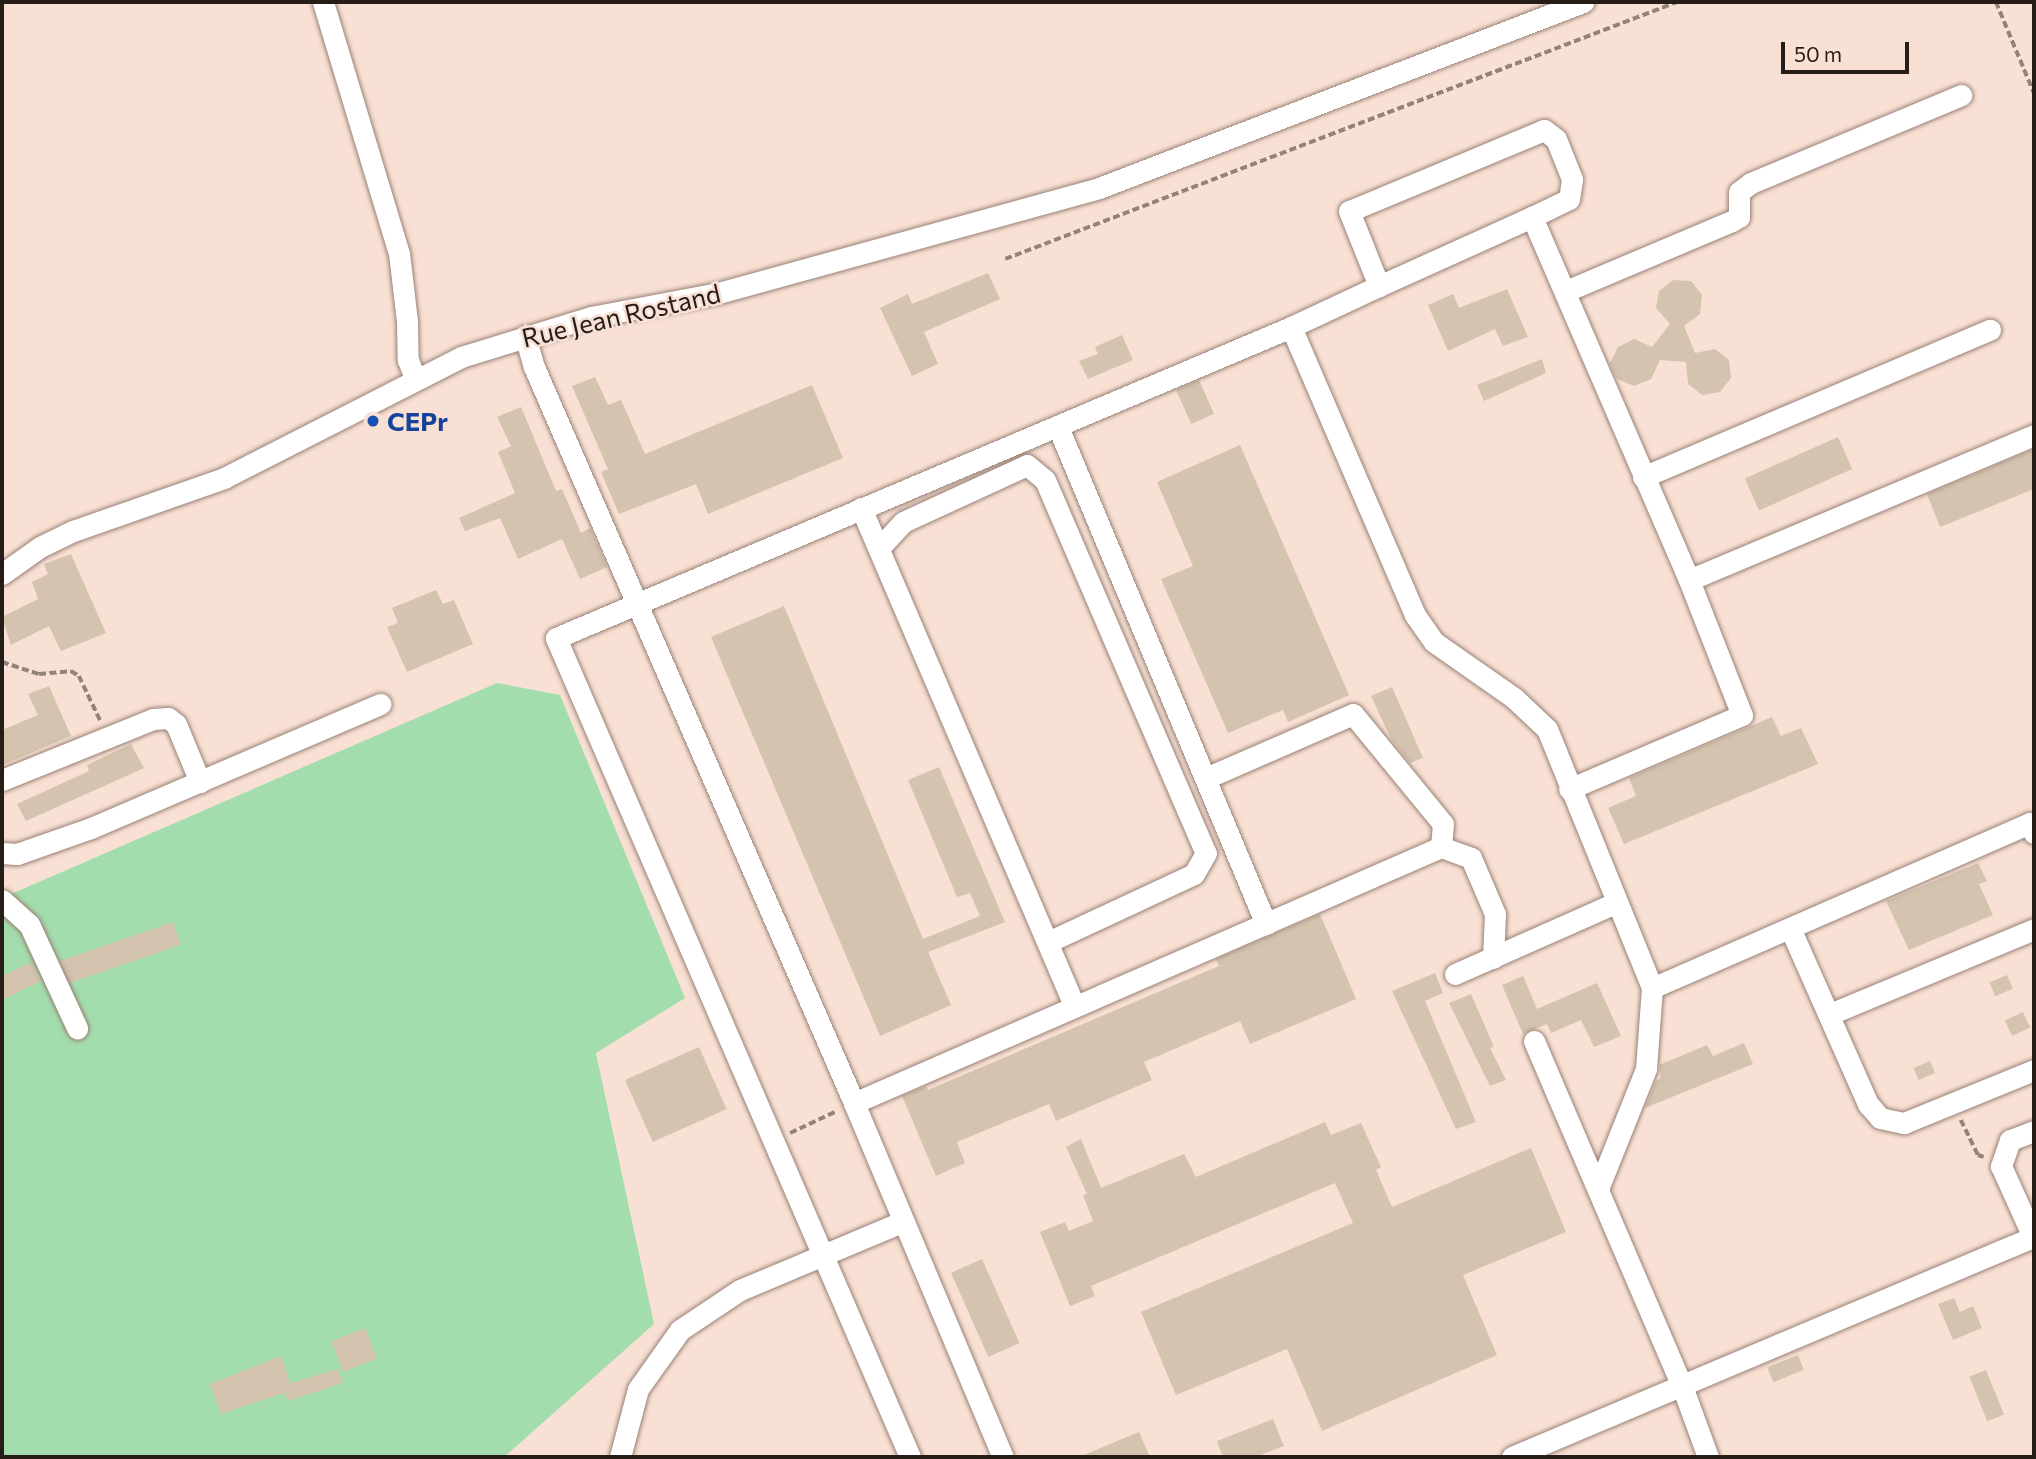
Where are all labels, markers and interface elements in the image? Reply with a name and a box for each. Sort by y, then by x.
scale bar [1784,28,1912,72]
text: 50 m [1794,41,1842,66]
street label: Rue Jean Rostand [519,277,723,353]
place label: CEPr [387,405,448,437]
marker: CEPr [365,413,381,429]

